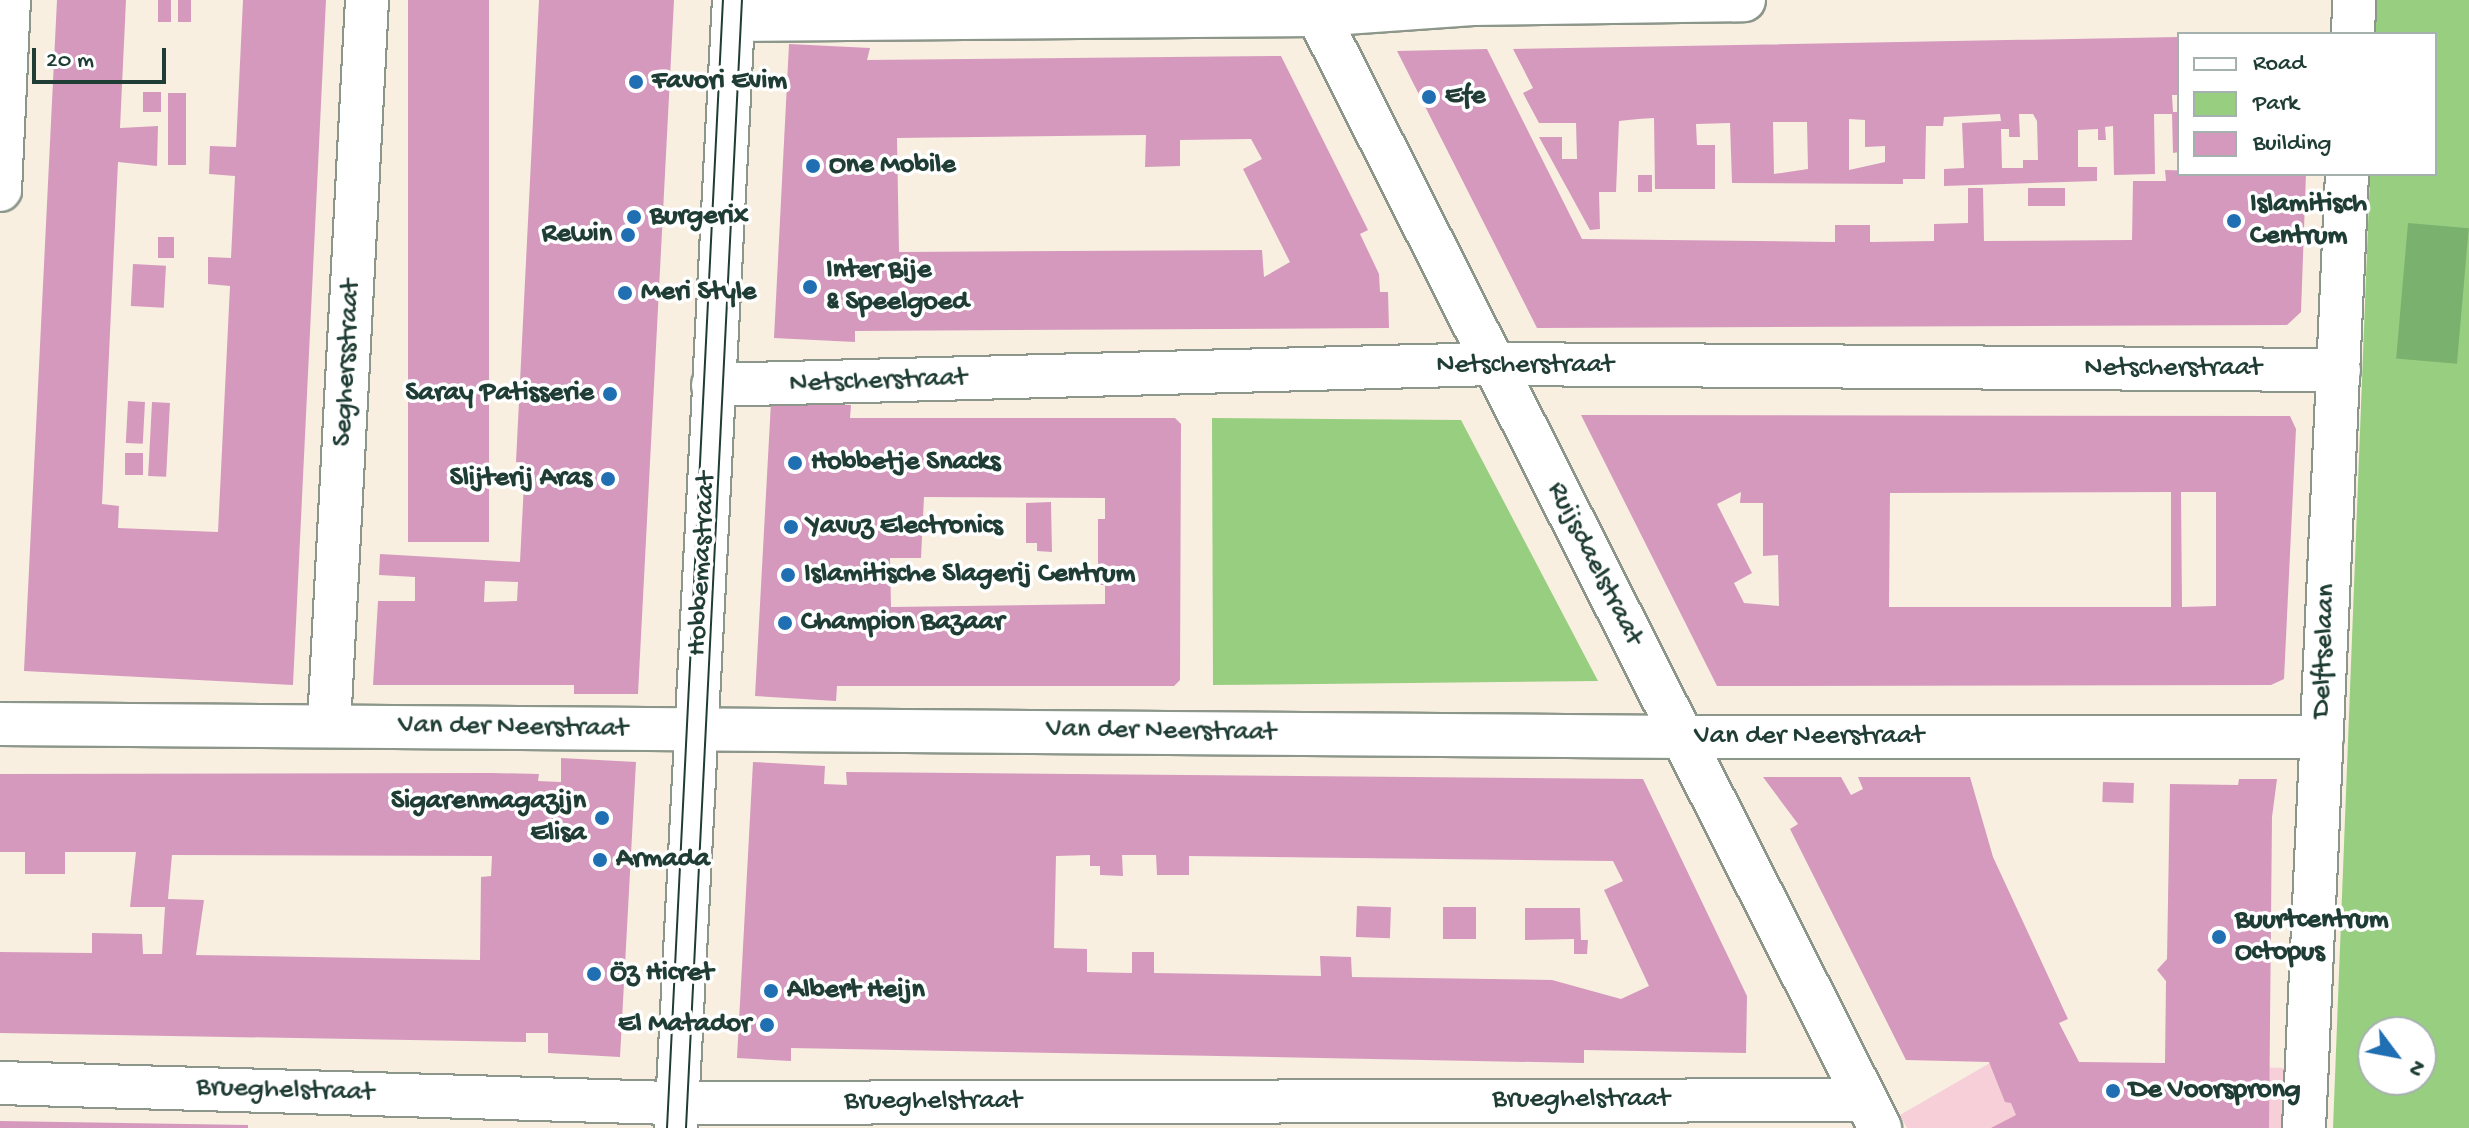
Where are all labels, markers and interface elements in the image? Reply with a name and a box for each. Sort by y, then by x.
scale bar [36,32,170,82]
legend [2177,32,2437,176]
text: 20 m [46,47,94,76]
text: Road [2253,50,2305,79]
place label: Favori Evim [652,65,787,99]
marker: Favori Evim [627,73,645,91]
place label: Efe [1445,80,1485,114]
marker: Efe [1420,88,1438,106]
text: Park [2253,90,2299,119]
text: Building [2253,130,2331,159]
place label: One Mobile [829,149,956,183]
marker: One Mobile [804,157,822,175]
place label: Islamitisch Centrum [2250,188,2367,254]
place label: Burgerix [650,200,748,234]
marker: Burgerix [625,208,643,226]
marker: Islamitisch Centrum [2225,212,2243,230]
place label: Rewin [542,218,612,252]
marker: Rewin [619,226,637,244]
place label: Inter Bije & Speelgoed [826,254,969,320]
place label: Meri Style [641,276,756,310]
marker: Inter Bije & Speelgoed [801,278,819,296]
street label: Seghersstraat [327,279,369,447]
marker: Meri Style [616,284,634,302]
street label: Netscherstraat [1436,349,1614,383]
street label: Netscherstraat [2084,352,2262,386]
street label: Netscherstraat [789,362,967,402]
place label: Saray Patisserie [406,377,594,411]
marker: Saray Patisserie [601,385,619,403]
place label: Hobbetje Snacks [811,446,1000,480]
marker: Hobbetje Snacks [786,454,804,472]
place label: Slijterij Aras [450,462,592,496]
marker: Slijterij Aras [599,470,617,488]
street label: Hobbemastraat [681,471,725,657]
street label: Ruijsdaelstraat [1538,477,1650,651]
place label: Yavuz Electronics [807,510,1003,544]
marker: Yavuz Electronics [782,518,800,536]
place label: Islamitische Slagerij Centrum [804,558,1135,592]
marker: Islamitische Slagerij Centrum [779,566,797,584]
street label: Delftselaan [2306,583,2344,719]
place label: Champion Bazaar [801,606,1004,640]
marker: Champion Bazaar [776,614,794,632]
street label: Van der Neerstraat [398,709,628,747]
street label: Van der Neerstraat [1046,713,1276,751]
street label: Van der Neerstraat [1694,720,1924,754]
place label: Sigarenmagazijn Elisa [391,785,586,851]
marker: Sigarenmagazijn Elisa [593,809,611,827]
place label: Armada [616,843,710,877]
marker: Armada [591,851,609,869]
place label: Buurtcentrum Octopus [2235,904,2389,970]
marker: Buurtcentrum Octopus [2210,928,2228,946]
place label: Öz Hicret [610,957,713,991]
marker: Öz Hicret [585,965,603,983]
place label: Albert Heijn [787,974,925,1008]
marker: Albert Heijn [762,982,780,1000]
place label: El Matador [618,1008,751,1042]
marker: El Matador [758,1016,776,1034]
north arrow [2357,1016,2437,1096]
text: N [2401,1055,2430,1081]
street label: Brueghelstraat [196,1071,374,1111]
place label: De Voorsprong [2129,1074,2301,1108]
marker: De Voorsprong [2104,1082,2122,1100]
street label: Brueghelstraat [1492,1083,1670,1117]
street label: Brueghelstraat [844,1085,1022,1119]

